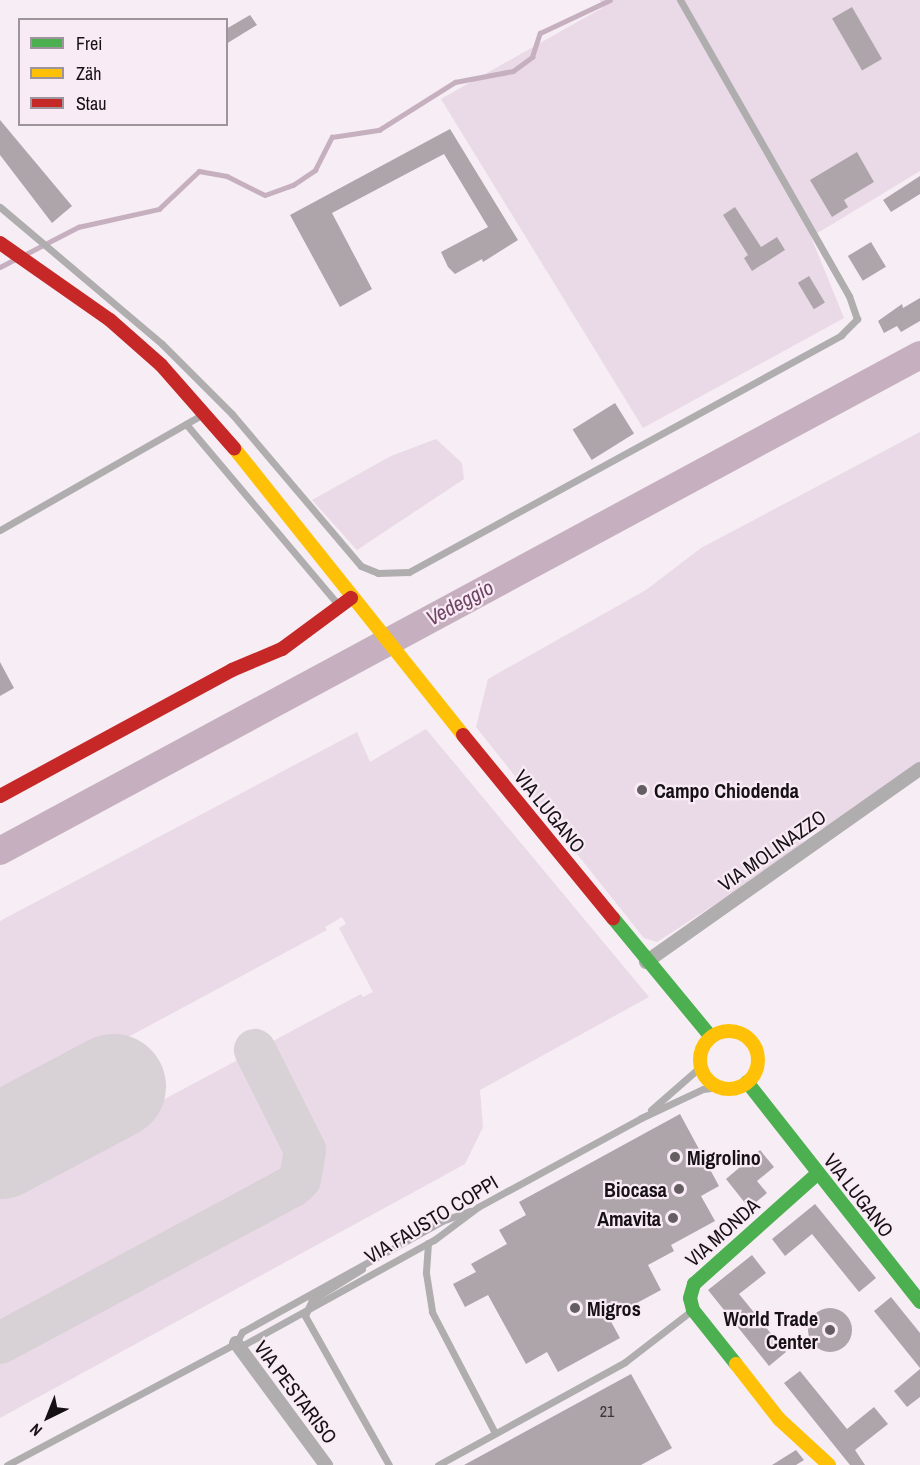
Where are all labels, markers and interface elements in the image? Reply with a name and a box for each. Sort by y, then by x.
legend [18,18,228,126]
text: Frei [76,31,102,56]
text: Zäh [76,61,101,86]
text: Stau [76,91,106,116]
water label: Vedeggio [422,575,498,631]
street label: VIA LUGANO [509,764,591,858]
place label: Campo Chiodenda [654,778,799,802]
marker: Campo Chiodenda [635,783,649,797]
street label: VIA MOLINAZZO [713,804,831,896]
place label: Migrolino [687,1145,761,1169]
street label: VIA LUGANO [819,1148,899,1242]
marker: Migrolino [668,1150,682,1164]
street label: VIA FAUSTO COPPI [360,1170,502,1268]
place label: Biocasa [604,1177,667,1201]
marker: Biocasa [672,1182,686,1196]
street label: VIA MONDA [680,1192,764,1272]
place label: Amavita [597,1206,661,1230]
marker: Amavita [666,1211,680,1225]
place label: Migros [587,1296,641,1320]
marker: Migros [568,1301,582,1315]
place label: World Trade Center [724,1306,818,1353]
marker: World Trade Center [823,1323,837,1337]
street label: VIA PESTARISO [249,1335,343,1449]
north arrow [18,1387,78,1447]
house number: 21 [600,1401,614,1421]
text: N [25,1419,47,1441]

